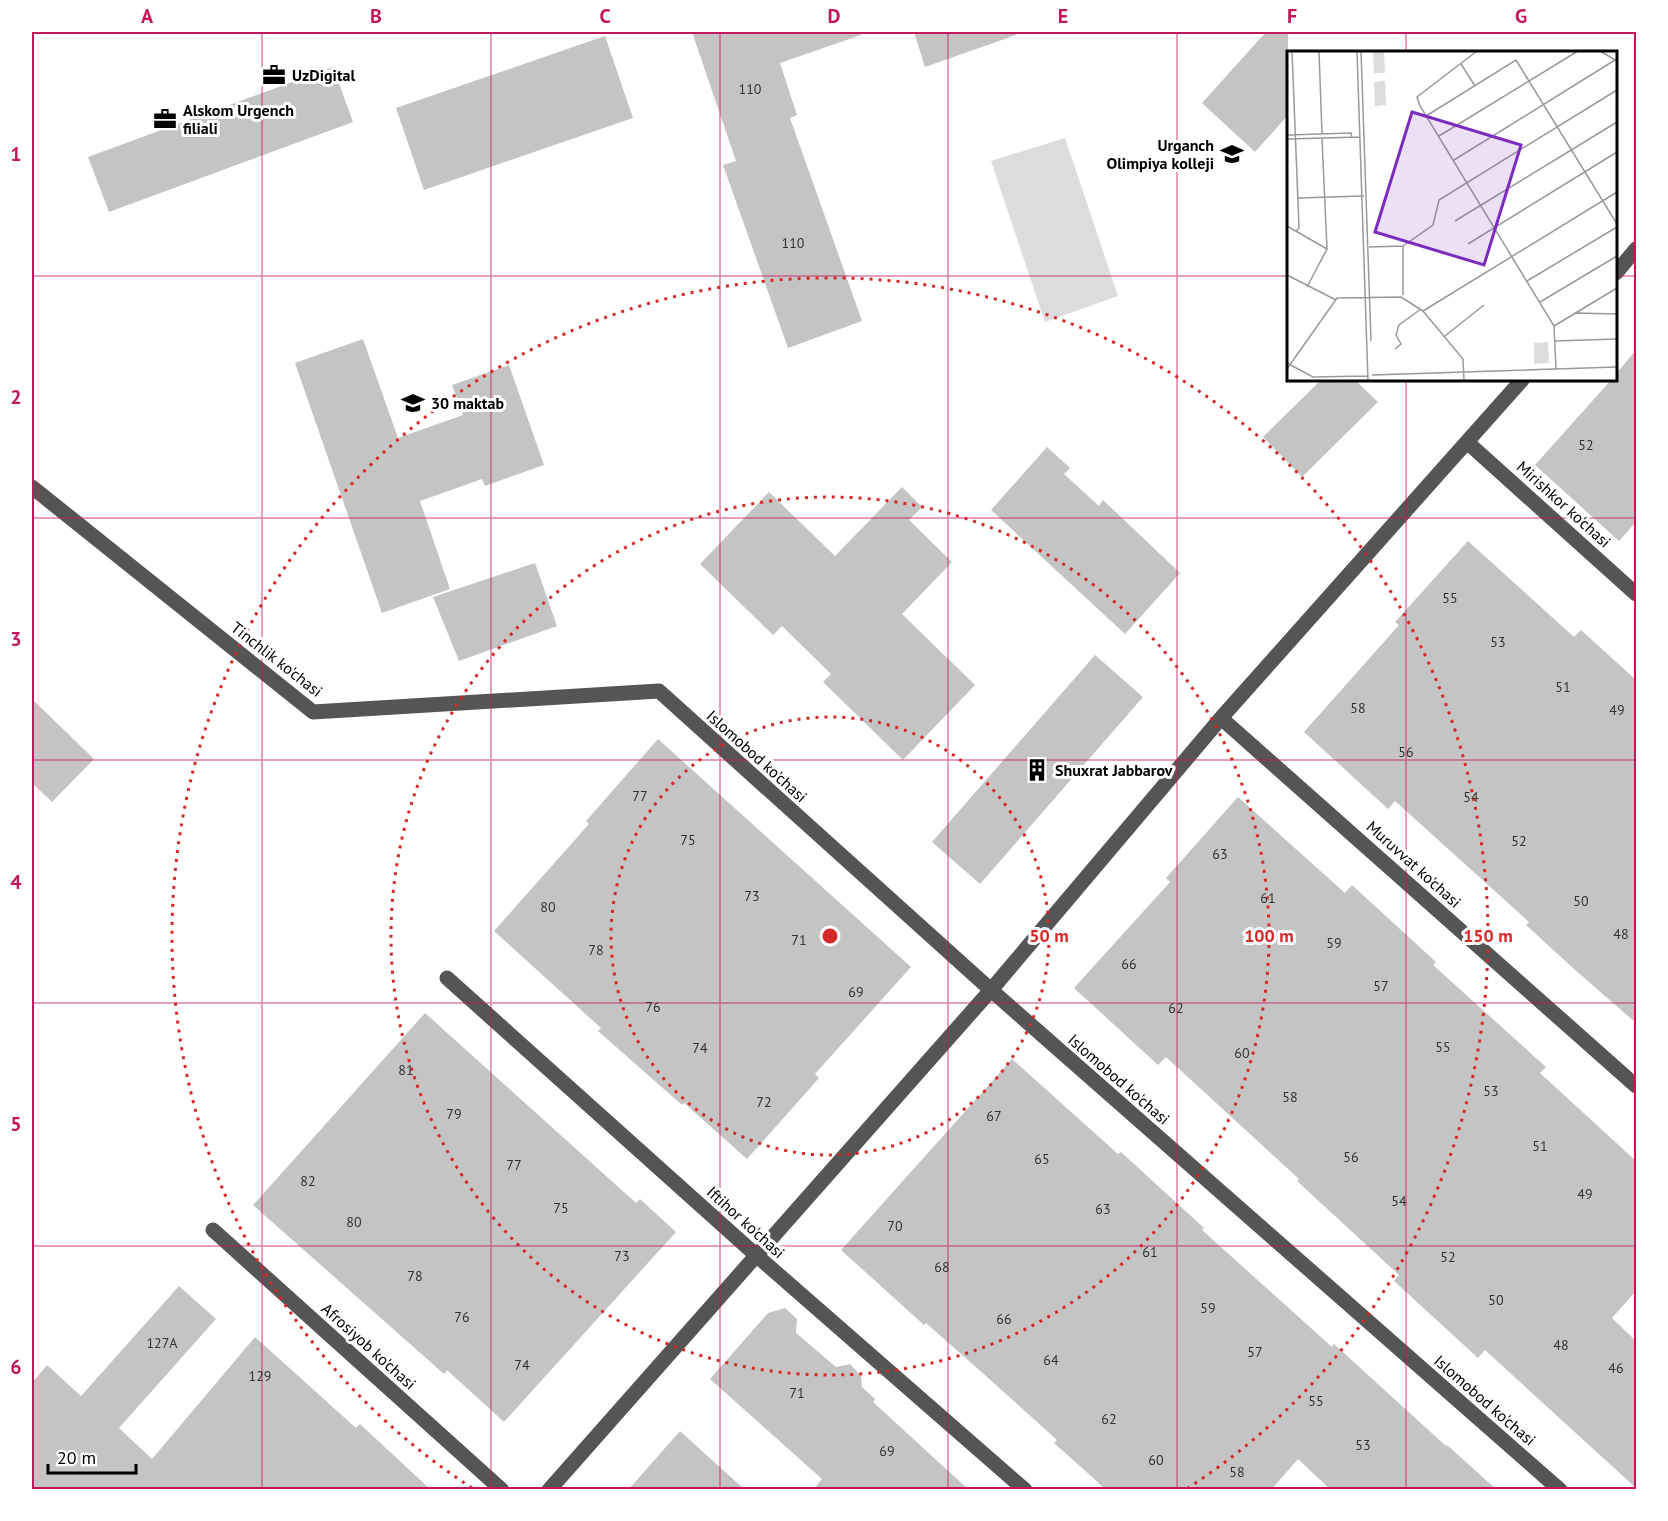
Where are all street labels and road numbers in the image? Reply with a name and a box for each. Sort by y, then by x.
street label: Mirishkor ko'chasi [1513,456,1615,552]
street label: Tinchlik ko'chasi [227,617,327,701]
street label: Islomobod ko'chasi [703,706,811,806]
street label: Muruvvat ko'chasi [1363,816,1465,912]
street label: Islomobod ko'chasi [1064,1029,1174,1129]
street label: Iftihor ko'chasi [703,1182,789,1262]
street label: Afrosiyob ko'chasi [318,1298,420,1394]
street label: Islomobod ko'chasi [1430,1350,1540,1450]

